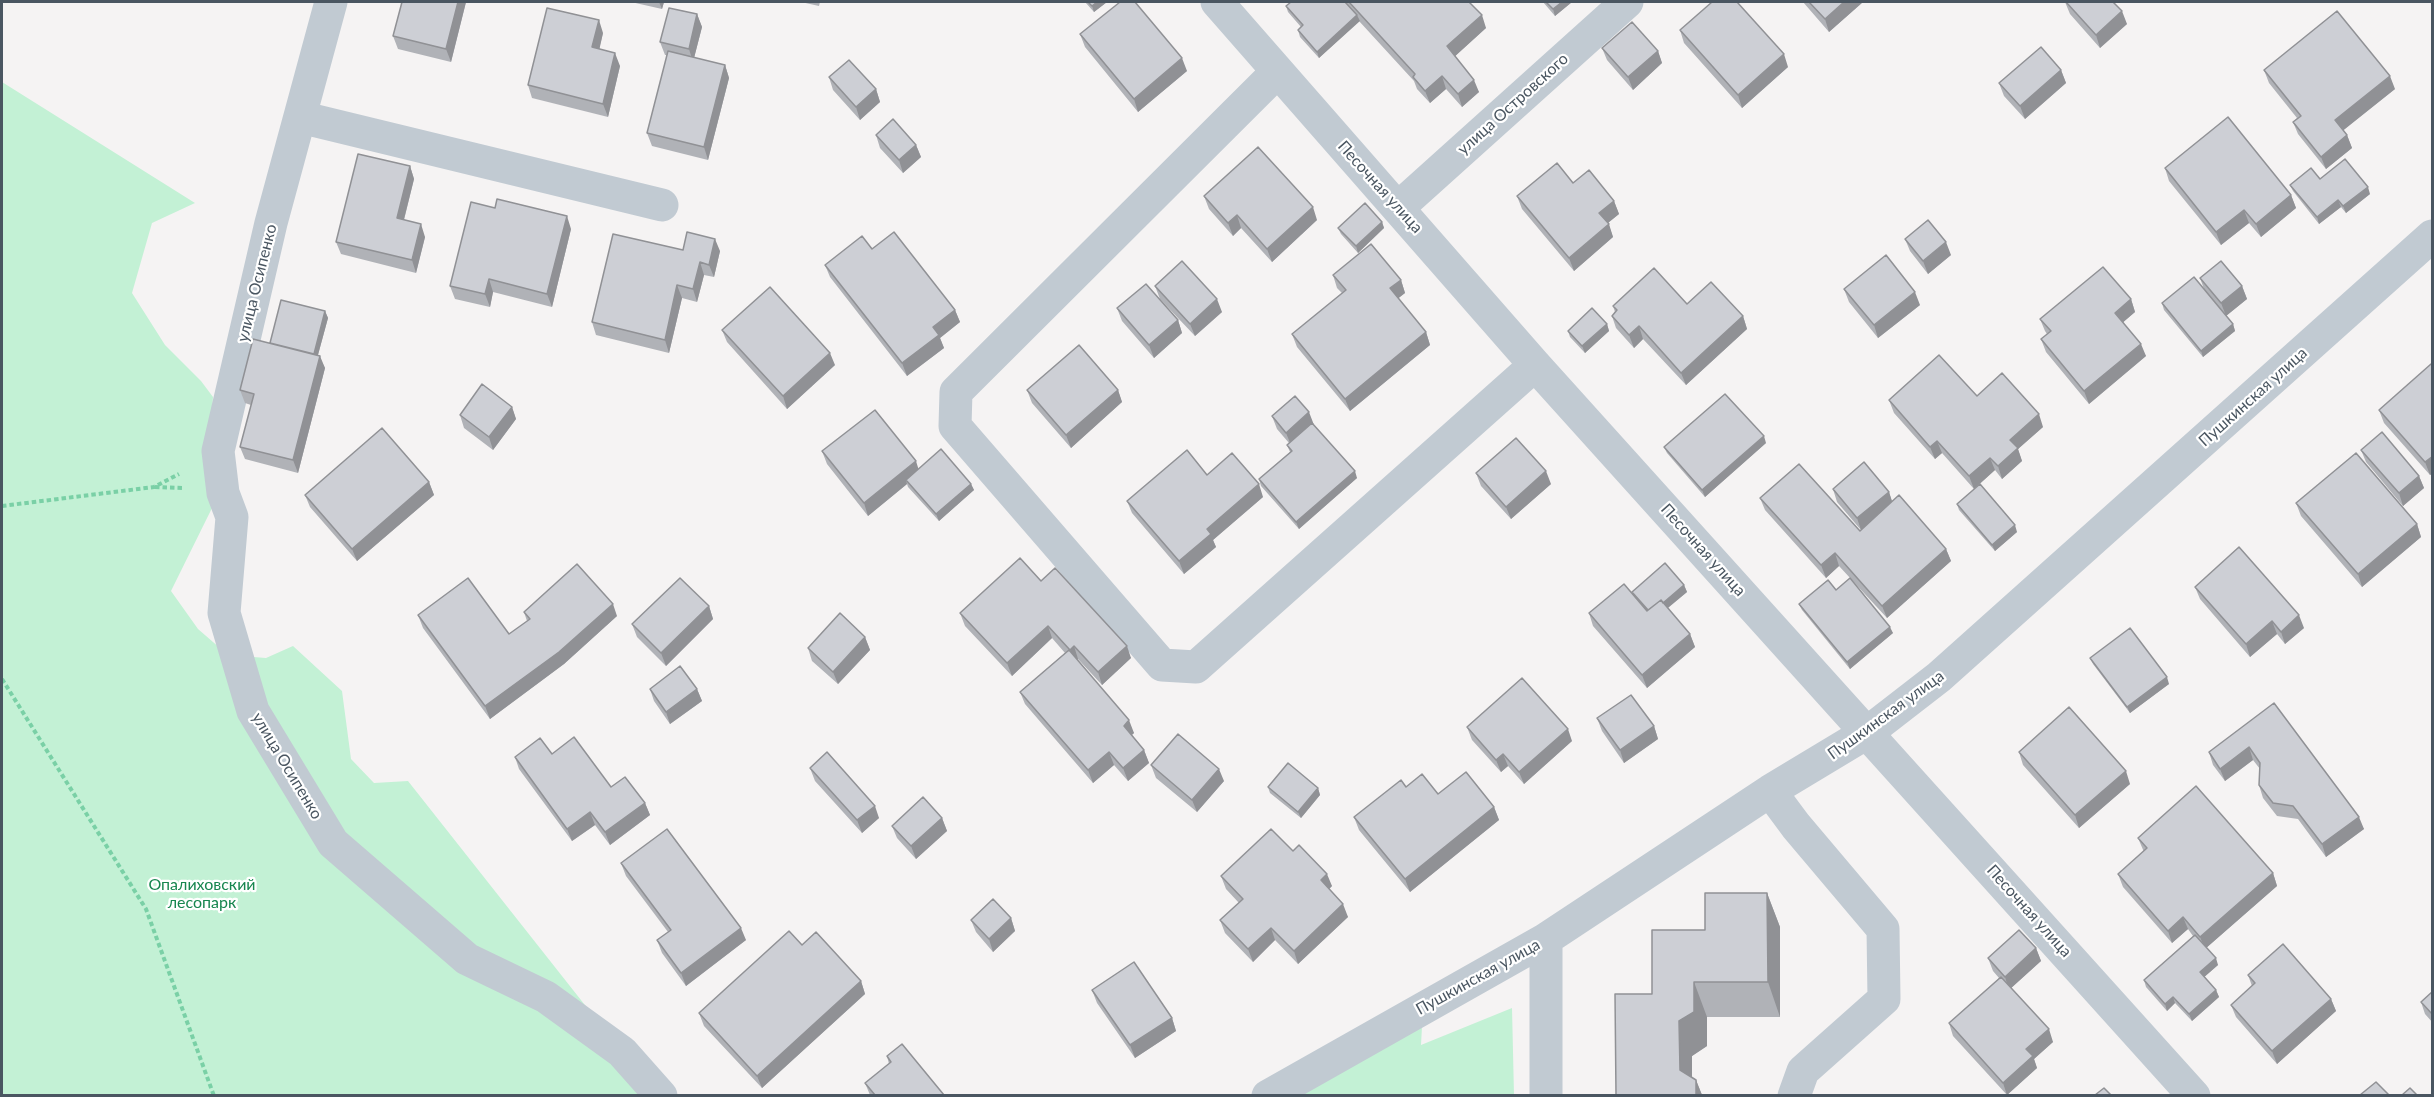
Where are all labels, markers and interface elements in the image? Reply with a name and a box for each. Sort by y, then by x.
street label: улица Островского [1454,49,1572,159]
street label: Песочная улица [1334,137,1426,237]
street label: улица Осипенко [233,222,281,344]
street label: Пушкинская улица [2195,343,2311,451]
street label: Песочная улица [1657,500,1749,600]
street label: Пушкинская улица [1824,666,1948,764]
street label: улица Осипенко [248,709,326,823]
street label: Песочная улица [1983,861,2075,961]
park label: Опалиховский лесопарк [148,875,256,913]
street label: Пушкинская улица [1413,935,1543,1019]

